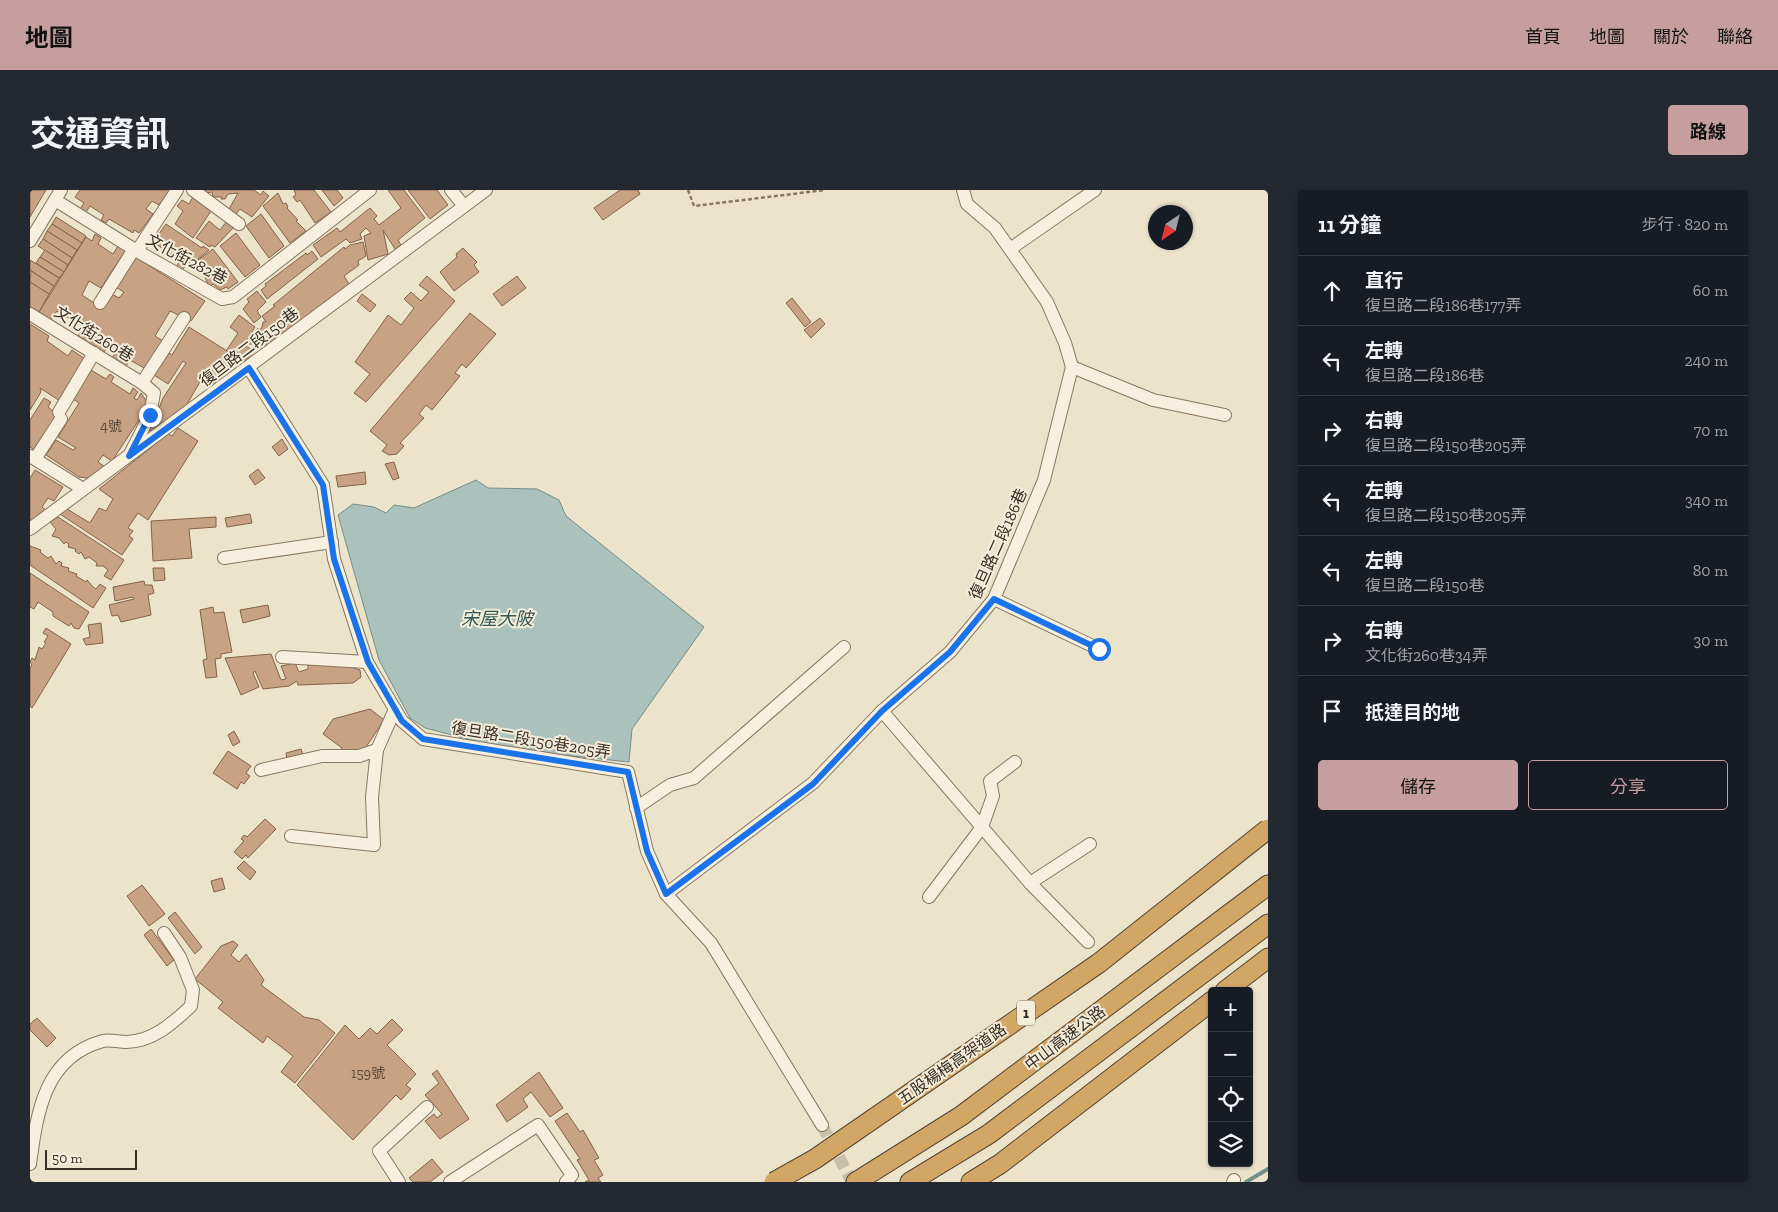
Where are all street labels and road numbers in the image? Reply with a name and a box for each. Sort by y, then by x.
street label: 文化街282巷 [143,230,231,288]
street label: 文化街260巷 [51,302,137,366]
street label: 復旦路二段150巷 [196,303,302,391]
street label: 復旦路二段186巷 [965,486,1031,602]
street label: 復旦路二段150巷205弄 [450,718,612,762]
road number: 1 [1017,1000,1035,1026]
street label: 中山高速公路 [1021,1002,1109,1074]
street label: 五股楊梅高架道路 [894,1020,1010,1108]

